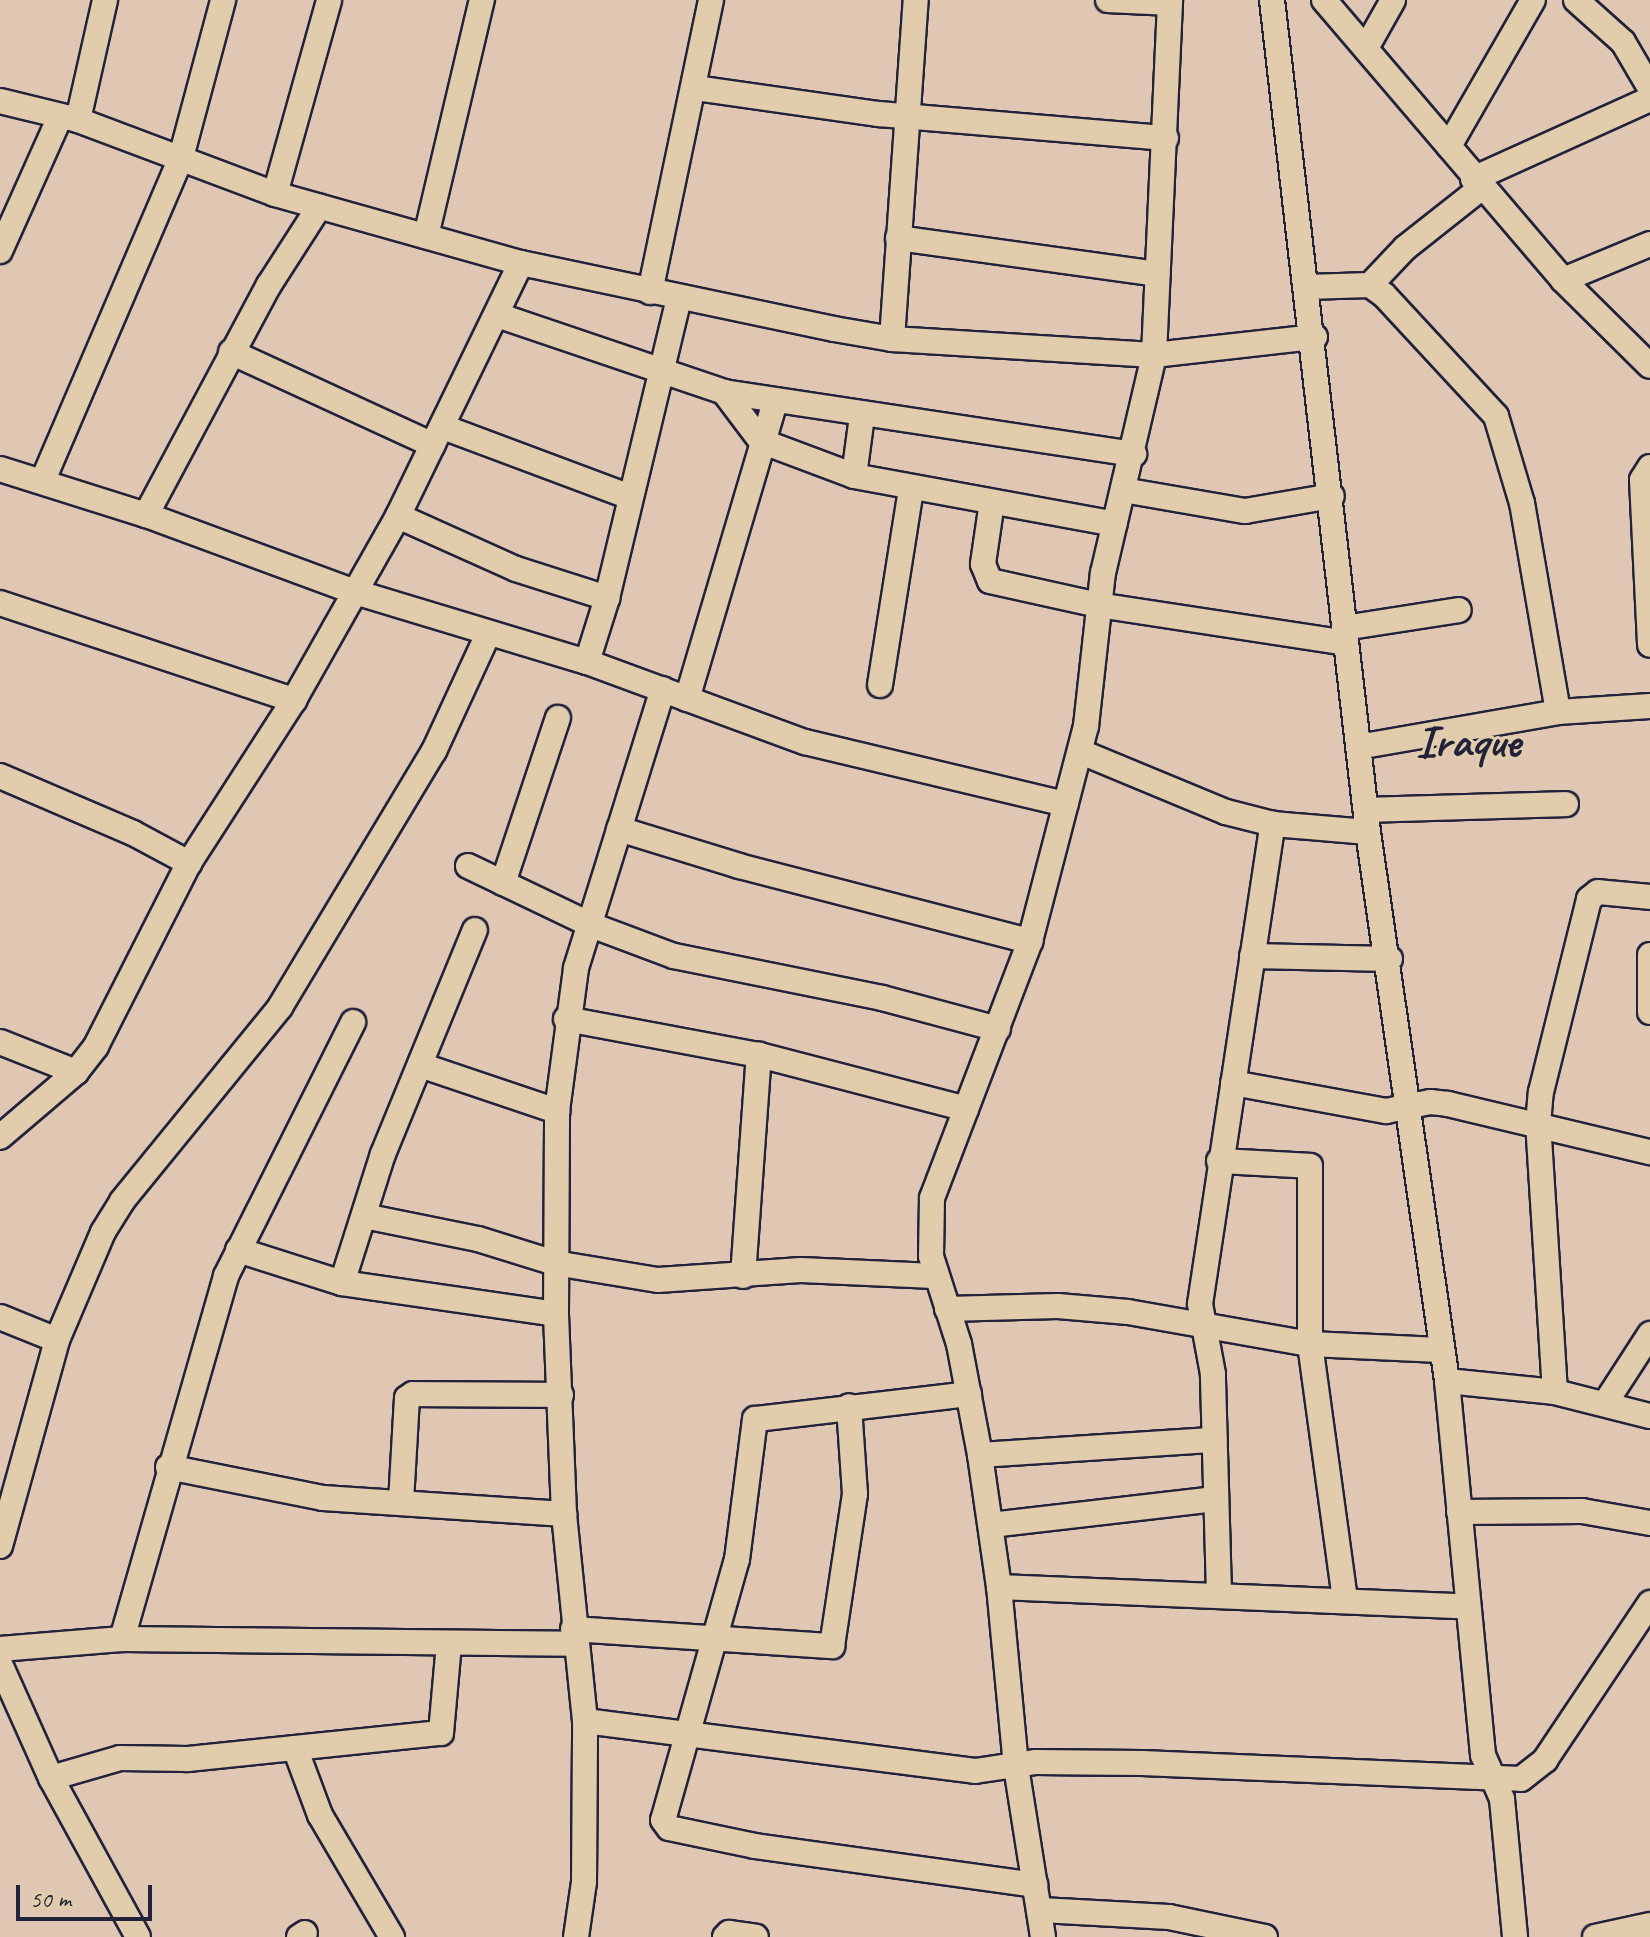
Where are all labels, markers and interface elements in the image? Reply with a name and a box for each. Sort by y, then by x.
district label: Iraque [1416,714,1520,770]
scale bar [20,1869,156,1919]
text: 50 m [30,1884,71,1914]

